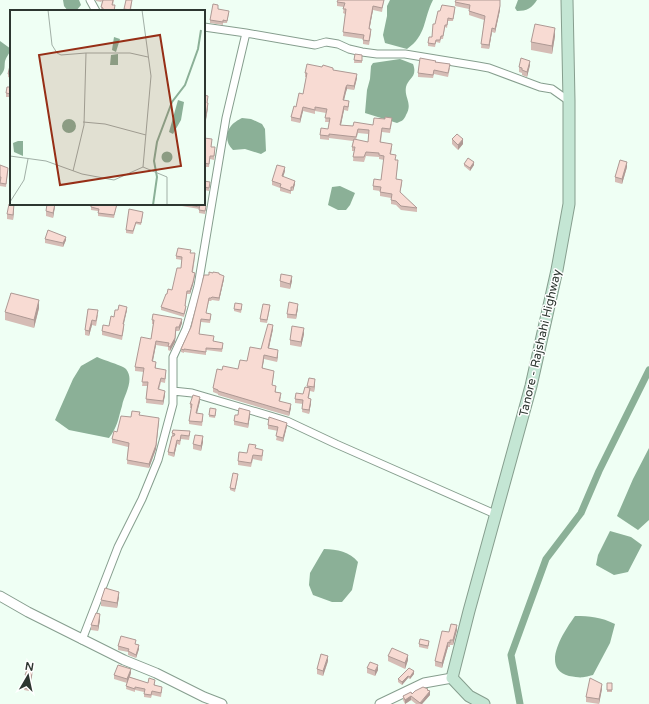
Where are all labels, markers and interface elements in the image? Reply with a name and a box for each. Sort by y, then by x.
inset map [10,10,205,205]
street label: Tanore - Rajshahi Highway [516,267,564,418]
north arrow [8,656,48,696]
text: N [24,660,35,674]

